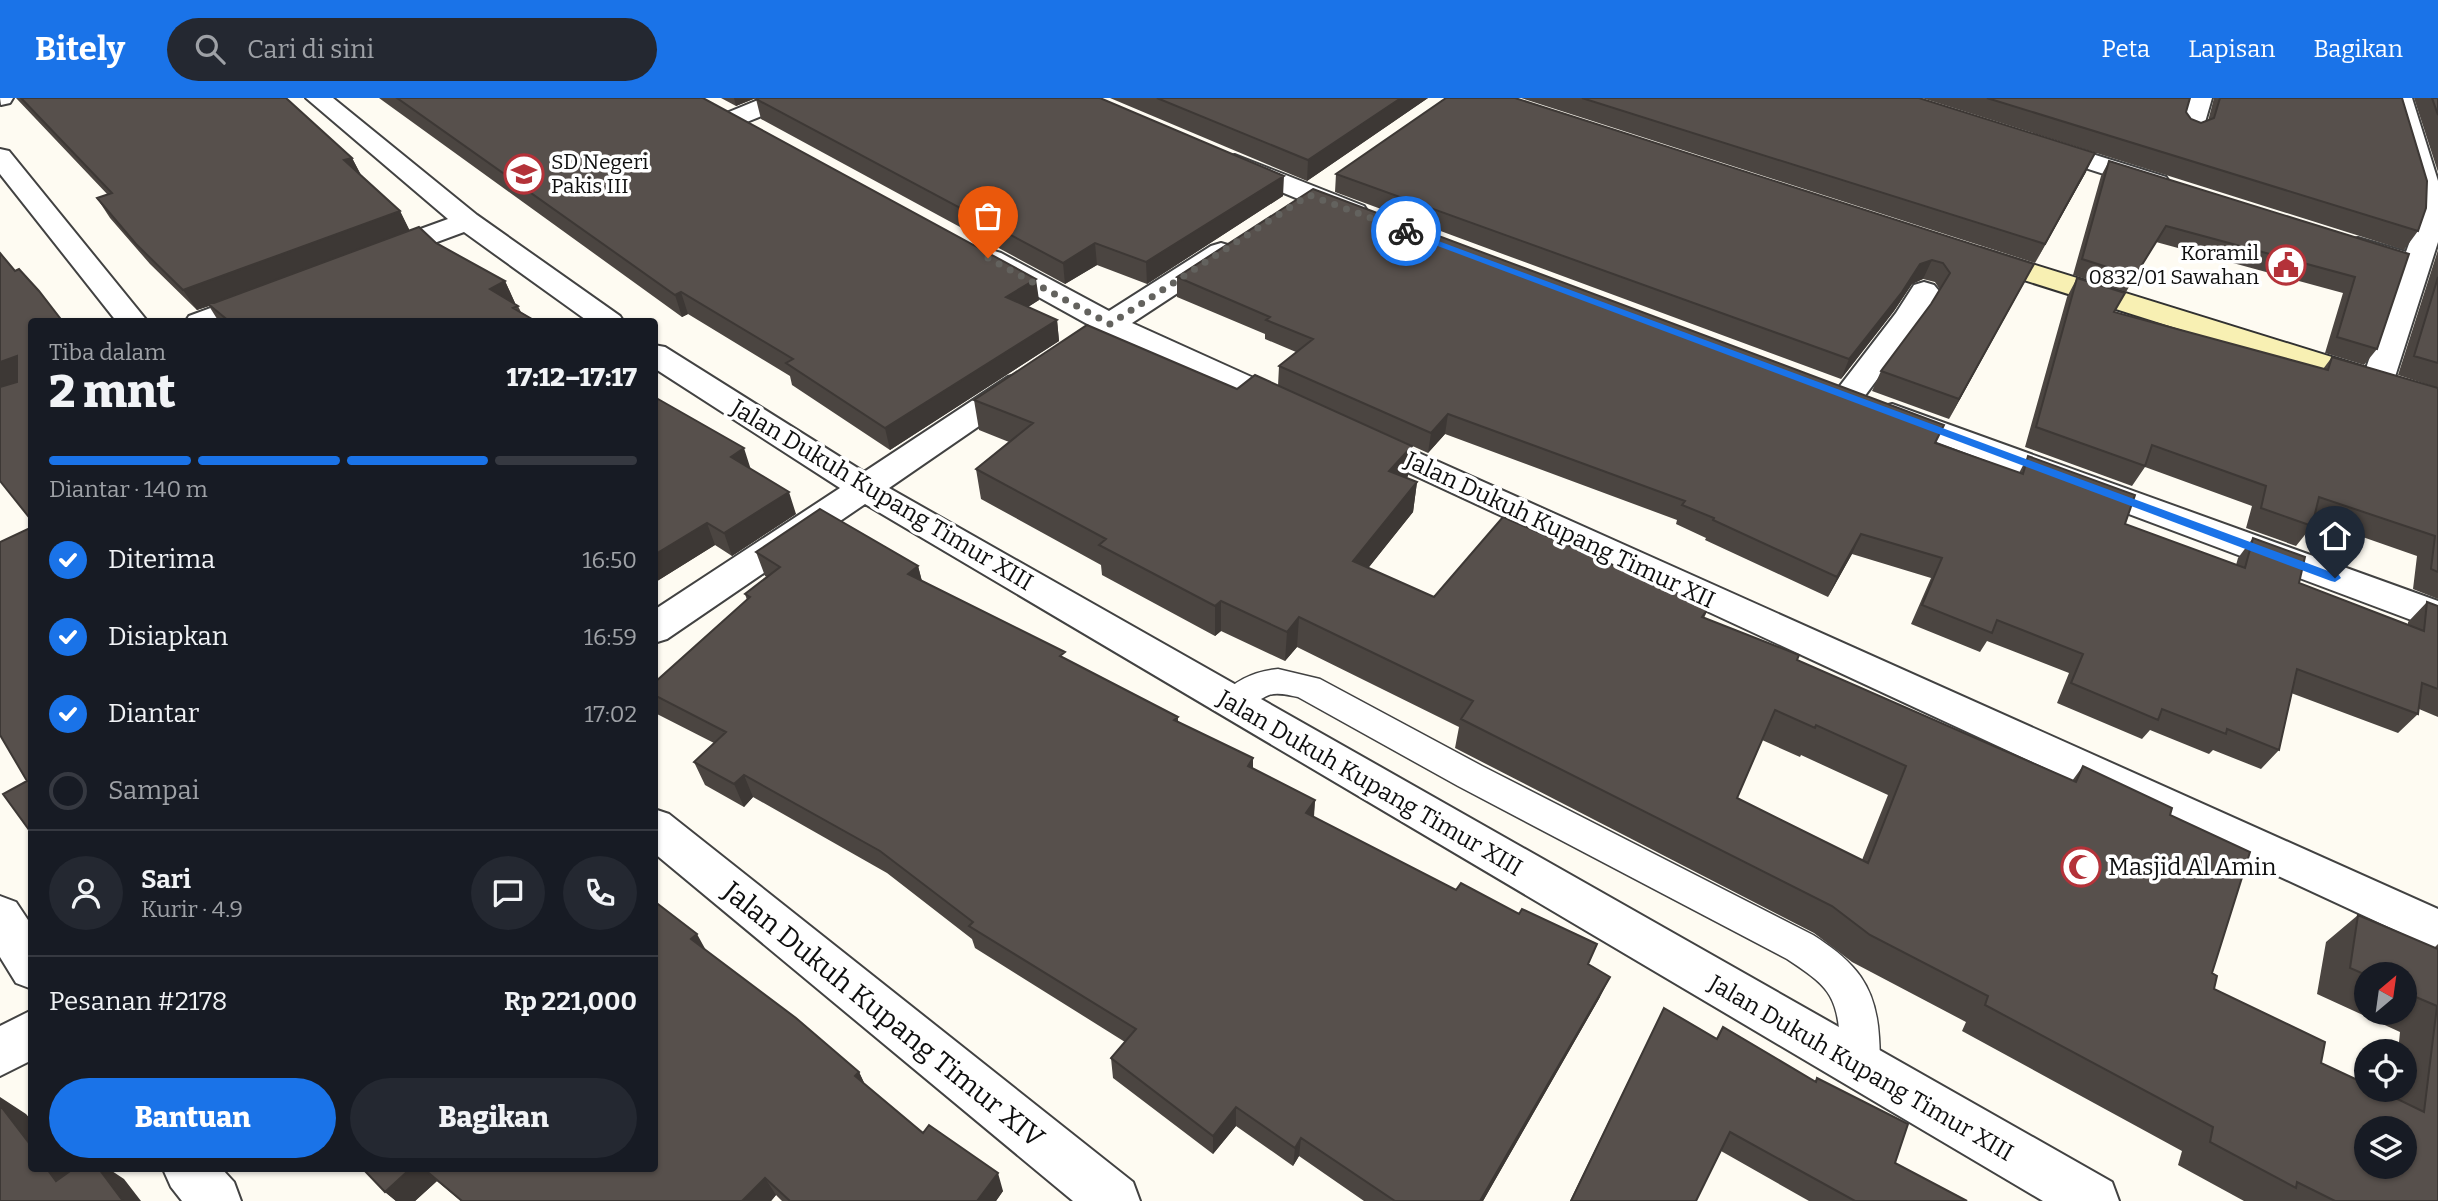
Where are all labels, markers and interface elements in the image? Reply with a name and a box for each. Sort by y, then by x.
search box [167,18,657,81]
text: Bitely [35,29,125,69]
icon: search [191,30,229,68]
text: Cari di sini [247,34,374,65]
text: Peta [2102,35,2150,63]
text: Lapisan [2188,35,2275,63]
text: Bagikan [2313,35,2403,63]
place label: SD Negeri Pakis III [551,149,649,199]
school or university icon: SD Negeri Pakis III [503,153,545,195]
pin [958,186,1018,258]
courier [1371,196,1441,266]
icon: bag [969,197,1007,235]
icon: bike [1387,212,1425,250]
place label: Koramil 0832/01 Sawahan [2088,240,2259,290]
public building icon: Koramil 0832/01 Sawahan [2265,244,2307,286]
text: Tiba dalam [49,338,166,366]
text: 17:12–17:17 [506,362,637,393]
text: 2 mnt [49,364,176,419]
street label: Jalan Dukuh Kupang Timur XIII [725,393,1038,596]
street label: Jalan Dukuh Kupang Timur XII [1400,445,1719,614]
text: Diantar · 140 m [49,475,208,503]
pin [2305,506,2365,578]
icon: home [2316,517,2354,555]
icon: check [49,541,87,579]
text: Diterima [108,544,215,575]
text: 16:50 [582,546,637,574]
icon: check [49,618,87,656]
text: Disiapkan [108,621,228,652]
text: 16:59 [584,623,637,651]
street label: Jalan Dukuh Kupang Timur XIII [1212,684,1527,882]
icon: check [49,695,87,733]
text: Diantar [108,698,199,729]
text: 17:02 [584,700,637,728]
text: Sampai [108,775,200,806]
mosque icon: Masjid Al Amin [2060,846,2102,888]
place label: Masjid Al Amin [2108,853,2276,881]
button: person [49,856,123,930]
button: chat [471,856,545,930]
button: phone [563,856,637,930]
text: Sari [141,864,191,895]
street label: Jalan Dukuh Kupang Timur XIV [716,874,1051,1155]
text: Kurir · 4.9 [141,895,243,923]
north arrow [2354,962,2417,1026]
map controls [2354,962,2417,1179]
street label: Jalan Dukuh Kupang Timur XIII [1703,969,2018,1167]
text: Pesanan #2178 [49,986,227,1017]
text: Rp 221,000 [504,986,637,1017]
button: locate [2354,1039,2417,1102]
button: Bantuan [49,1078,336,1158]
button: Bagikan [350,1078,637,1158]
button: layers [2354,1116,2417,1179]

